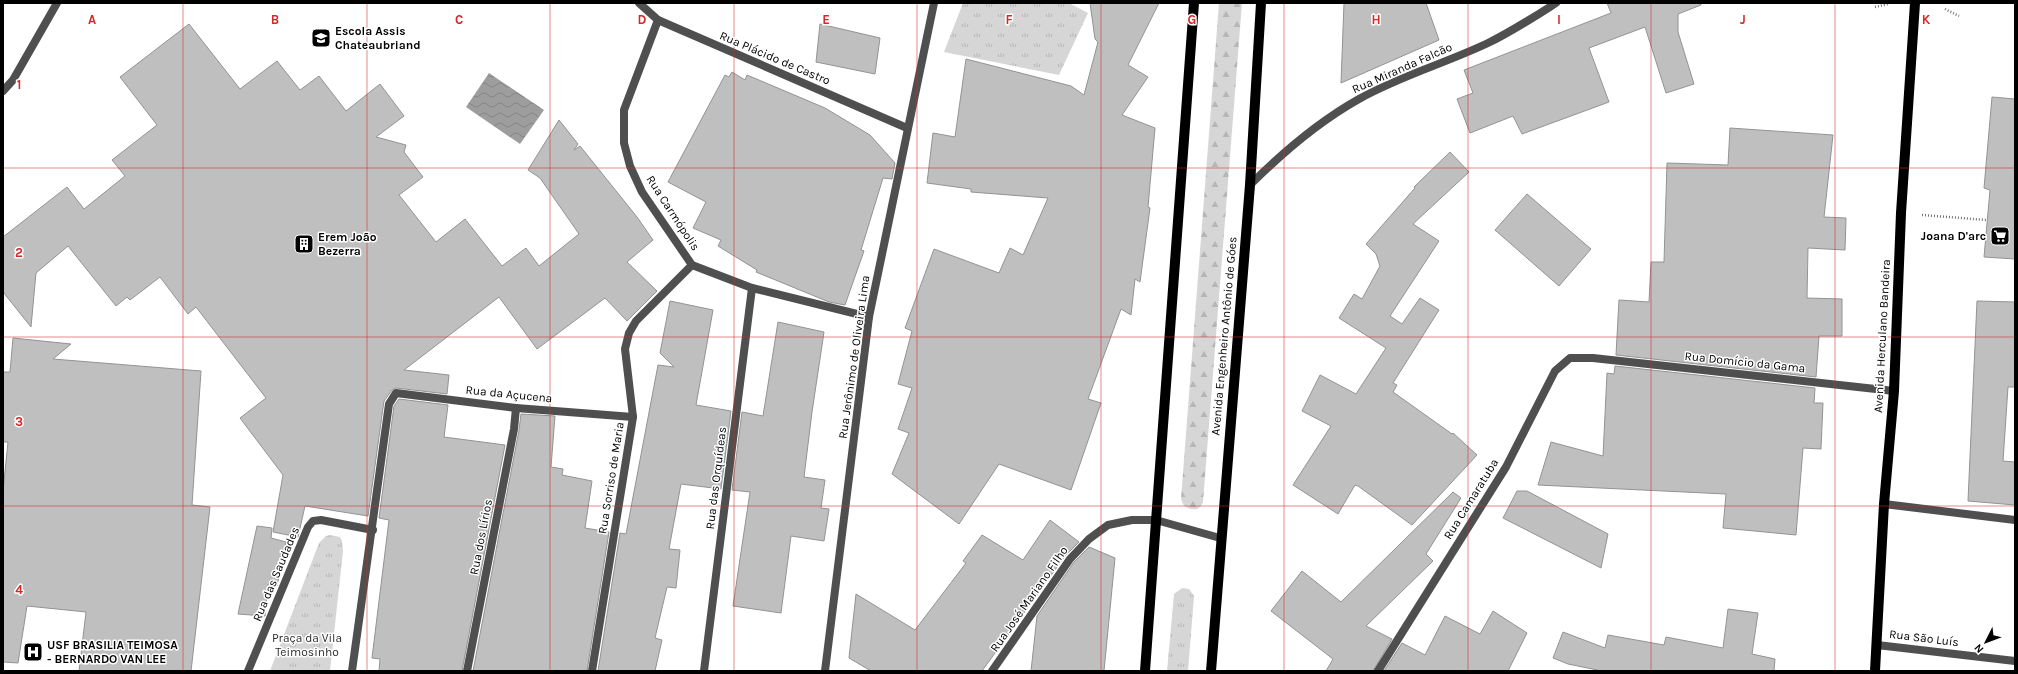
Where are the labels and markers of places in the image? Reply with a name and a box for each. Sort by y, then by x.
place label: Escola Assis Chateaubriand [335,24,421,52]
school or university icon: Escola Assis Chateaubriand [310,27,332,49]
supermarket icon: Joana D'arc [1989,225,2011,247]
place label: Joana D'arc [1921,229,1986,243]
place label: Erem João Bezerra [318,230,377,258]
building icon: Erem João Bezerra [293,233,315,255]
place label: USF BRASILIA TEIMOSA - BERNARDO VAN LEE [47,638,178,666]
hospital icon: USF BRASILIA TEIMOSA - BERNARDO VAN LEE [22,641,44,663]

